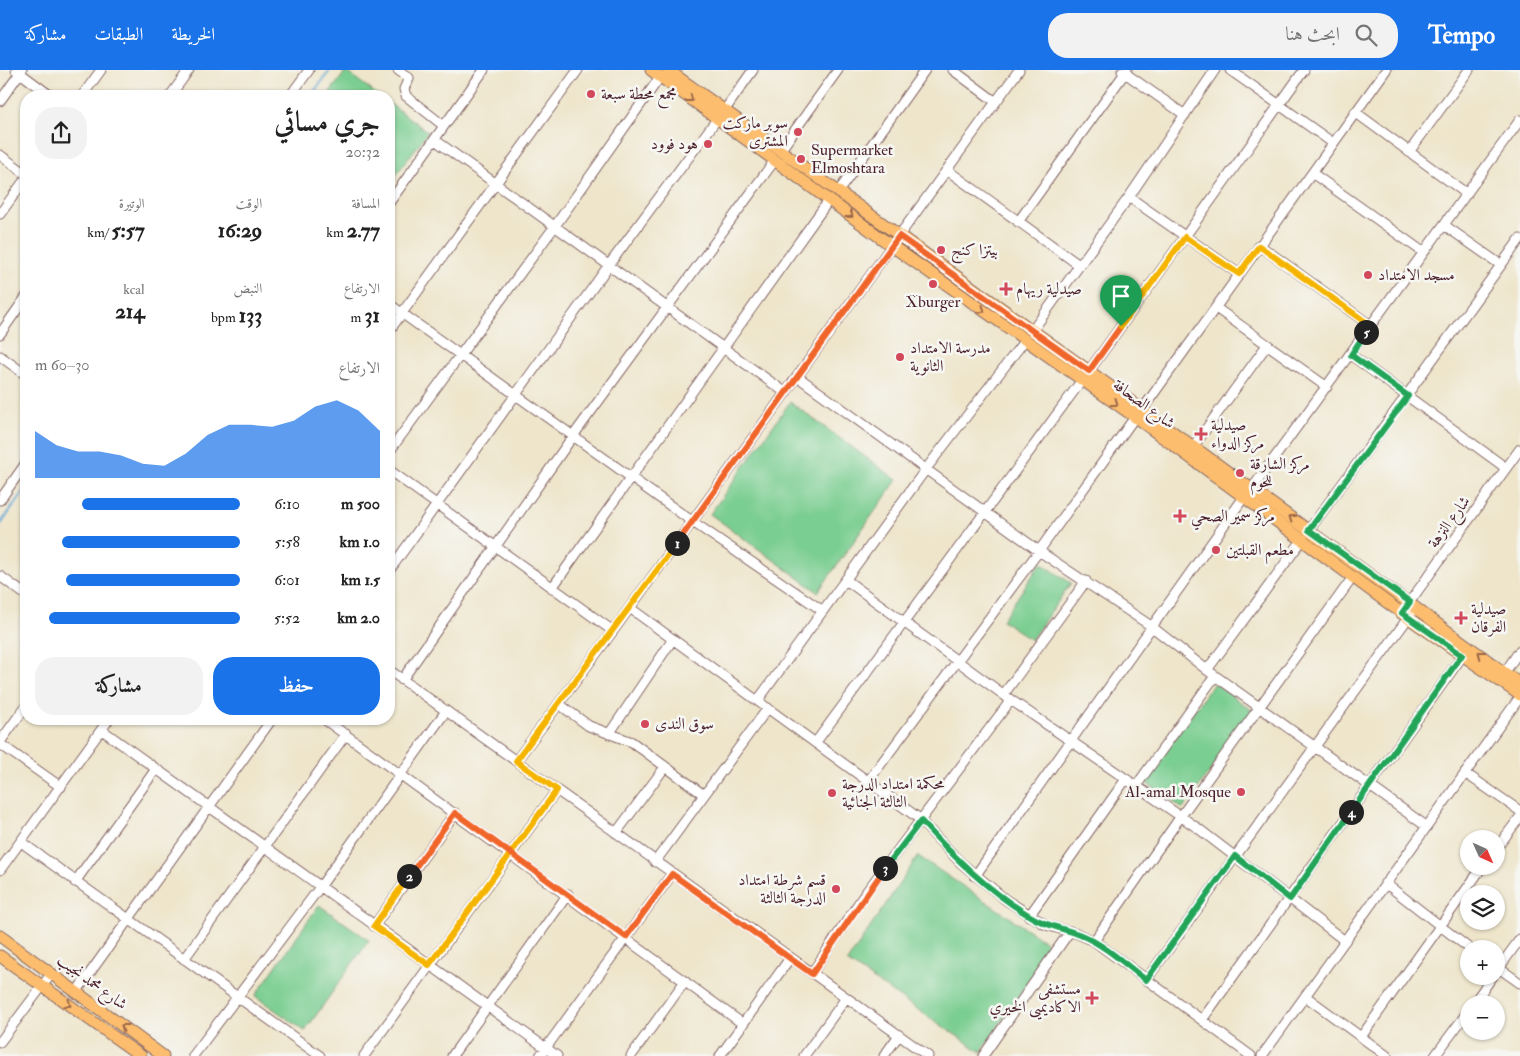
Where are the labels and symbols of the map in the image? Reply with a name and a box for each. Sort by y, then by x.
place label: مجمع محطة سبعة [601,84,677,109]
marker: مجمع محطة سبعة [585,88,597,100]
one-way arrow [684,93,694,102]
place label: سوبر ماركت المشترى [722,113,788,151]
marker: سوبر ماركت المشترى [792,126,804,138]
place label: هود فوود [651,134,698,154]
marker: هود فوود [702,138,714,150]
place label: Supermarket Elmoshtara [811,140,893,178]
marker: Supermarket Elmoshtara [795,153,807,165]
one-way arrow [844,209,854,218]
place label: بيتزا كنج [951,240,998,264]
marker: بيتزا كنج [935,244,947,256]
place label: مسجد الامتداد [1378,265,1455,285]
marker: مسجد الامتداد [1362,269,1374,281]
pin [1100,275,1142,326]
marker: Xburger [927,278,939,290]
place label: صيدلية ريهام [1016,279,1082,303]
marker: صيدلية ريهام [1000,283,1012,295]
place label: Xburger [906,292,960,312]
one-way arrow [976,304,986,313]
pin: 5 [1354,320,1378,344]
place label: مدرسة الامتداد الثانوية [910,338,991,376]
marker: مدرسة الامتداد الثانوية [894,351,906,363]
street label: شارع الصحافة [1107,375,1179,436]
one-way arrow [1109,397,1119,406]
place label: صيدلية مركز الدواء [1211,415,1264,454]
marker: صيدلية مركز الدواء [1195,428,1207,440]
place label: مركز الشارقة للحوم [1250,454,1310,496]
marker: مركز الشارقة للحوم [1234,467,1246,479]
street label: شارع النزهة [1423,492,1477,554]
place label: مركز سمير الصحي [1191,506,1275,531]
marker: مركز سمير الصحي [1173,509,1187,523]
one-way arrow [1288,515,1297,525]
pin: 1 [664,530,690,556]
place label: مطعم القبلتين [1226,540,1294,565]
marker: مطعم القبلتين [1210,544,1222,556]
place label: صيدلية الفرقان [1471,599,1506,637]
marker: صيدلية الفرقان [1455,612,1467,624]
one-way arrow [1477,651,1487,660]
place label: سوق الندى [655,714,714,734]
marker: سوق الندى [639,718,651,730]
place label: محكمة امتداد الدرجة الثالثة الجنائية [842,774,945,812]
place label: Al-amal Mosque [1124,782,1231,802]
marker: Al-amal Mosque [1235,786,1247,798]
marker: محكمة امتداد الدرجة الثالثة الجنائية [826,787,838,799]
pin: 4 [1338,800,1364,824]
north arrow [1460,830,1505,875]
pin: 3 [872,856,898,880]
pin: 2 [396,864,422,888]
place label: قسم شرطة امتداد الدرجة الثالثة [738,870,826,908]
marker: قسم شرطة امتداد الدرجة الثالثة [830,883,842,895]
street label: شارع محمد نجيب [51,950,131,1017]
place label: مستشفى الاكاديميى الخيري [990,979,1081,1020]
marker: مستشفى الاكاديميى الخيري [1085,991,1099,1005]
one-way arrow [62,998,72,1007]
one-way arrow [121,1024,130,1032]

